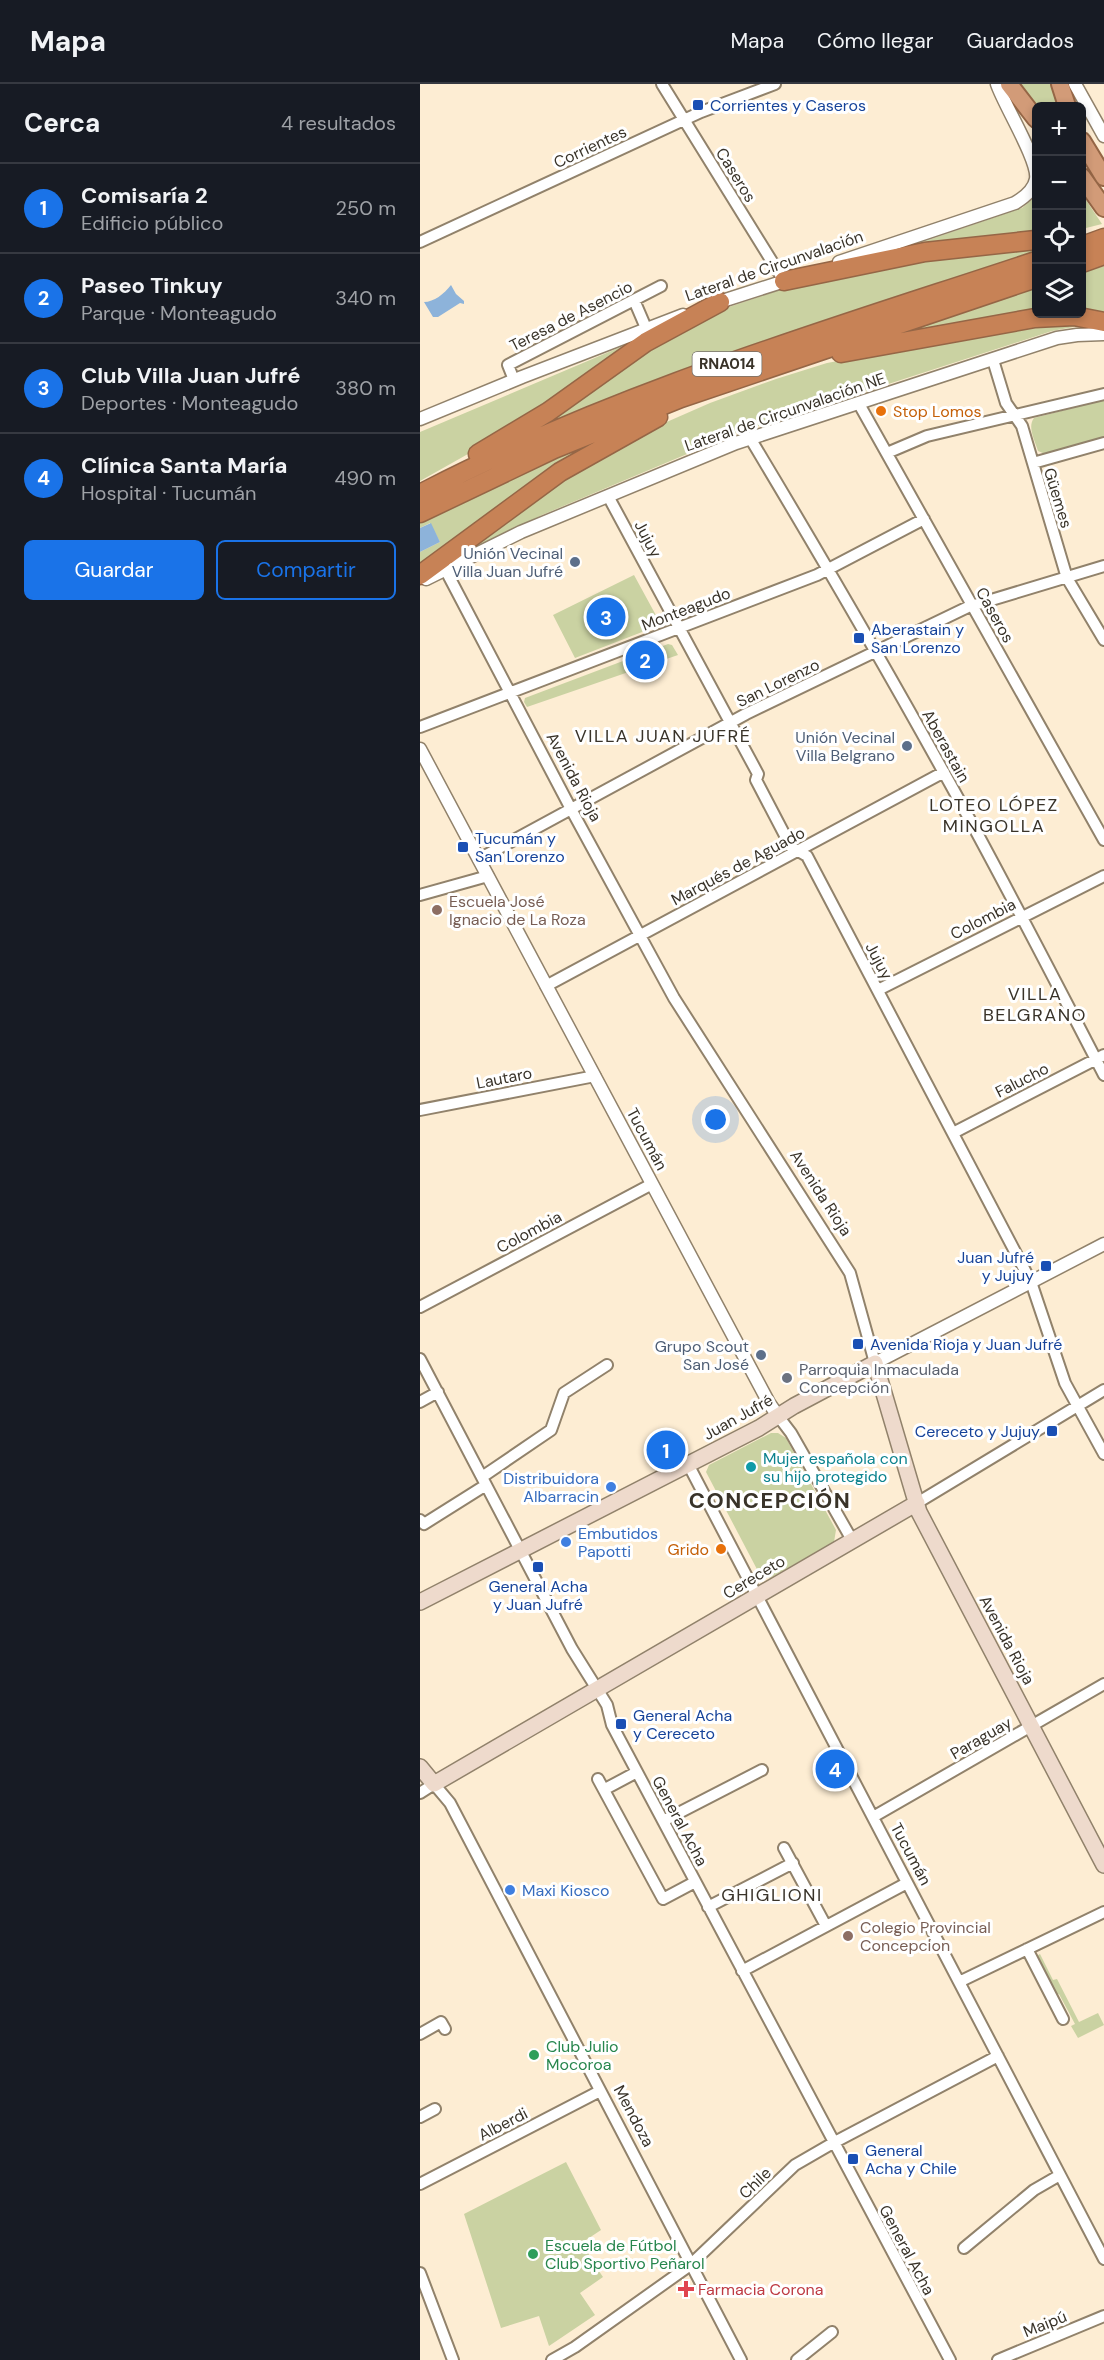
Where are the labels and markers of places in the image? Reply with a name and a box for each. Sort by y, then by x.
place label: Corrientes y Caseros [710,95,866,116]
marker: Corrientes y Caseros [691,98,705,112]
place label: Stop Lomos [893,401,981,422]
marker: Stop Lomos [874,404,888,418]
place label: Unión Vecinal Villa Juan Jufré [452,543,563,582]
marker: Unión Vecinal Villa Juan Jufré [568,555,582,569]
pin: 3 [586,594,626,640]
place label: Aberastain y San Lorenzo [871,619,964,658]
marker: Aberastain y San Lorenzo [852,631,866,645]
pin: 2 [626,638,664,682]
place label: Unión Vecinal Villa Belgrano [795,727,895,766]
marker: Unión Vecinal Villa Belgrano [900,739,914,753]
place label: Tucumán y San Lorenzo [475,828,565,867]
marker: Tucumán y San Lorenzo [456,840,470,854]
place label: Escuela José Ignacio de La Roza [449,891,586,930]
marker: Escuela José Ignacio de La Roza [430,903,444,917]
place label: Juan Jufré y Jujuy [957,1247,1034,1286]
marker: Juan Jufré y Jujuy [1039,1259,1053,1273]
place label: Avenida Rioja y Juan Jufré [870,1334,1062,1355]
place label: Grupo Scout San José [655,1336,749,1375]
marker: Avenida Rioja y Juan Jufré [851,1337,865,1351]
marker: Grupo Scout San José [754,1348,768,1362]
place label: Parroquia Inmaculada Concepción [799,1359,959,1398]
marker: Parroquia Inmaculada Concepción [780,1371,794,1385]
place label: Cereceto y Jujuy [915,1421,1040,1442]
marker: Cereceto y Jujuy [1045,1424,1059,1438]
pin: 1 [646,1428,686,1472]
place label: Mujer española con su hijo protegido [763,1448,908,1487]
marker: Mujer española con su hijo protegido [744,1460,758,1474]
place label: Distribuidora Albarracin [503,1468,599,1507]
marker: Distribuidora Albarracin [604,1480,618,1494]
place label: Embutidos Papotti [578,1523,658,1562]
marker: Embutidos Papotti [559,1535,573,1549]
place label: Grido [668,1539,709,1560]
marker: Grido [714,1542,728,1556]
marker: General Acha y Juan Jufré [531,1560,545,1574]
place label: General Acha y Juan Jufré [488,1576,588,1615]
place label: General Acha y Cereceto [633,1705,732,1744]
marker: General Acha y Cereceto [614,1717,628,1731]
pin: 4 [816,1746,854,1792]
place label: Maxi Kiosco [522,1880,610,1901]
marker: Maxi Kiosco [503,1883,517,1897]
place label: Colegio Provincial Concepcion [860,1917,991,1956]
marker: Colegio Provincial Concepcion [841,1929,855,1943]
place label: Club Julio Mocoroa [546,2036,619,2075]
marker: Club Julio Mocoroa [527,2048,541,2062]
place label: General Acha y Chile [865,2140,957,2179]
marker: General Acha y Chile [846,2152,860,2166]
place label: Escuela de Fútbol Club Sportivo Peñarol [545,2235,705,2274]
marker: Escuela de Fútbol Club Sportivo Peñarol [526,2247,540,2261]
place label: Farmacia Corona [698,2279,824,2300]
marker: Farmacia Corona [679,2282,693,2296]

